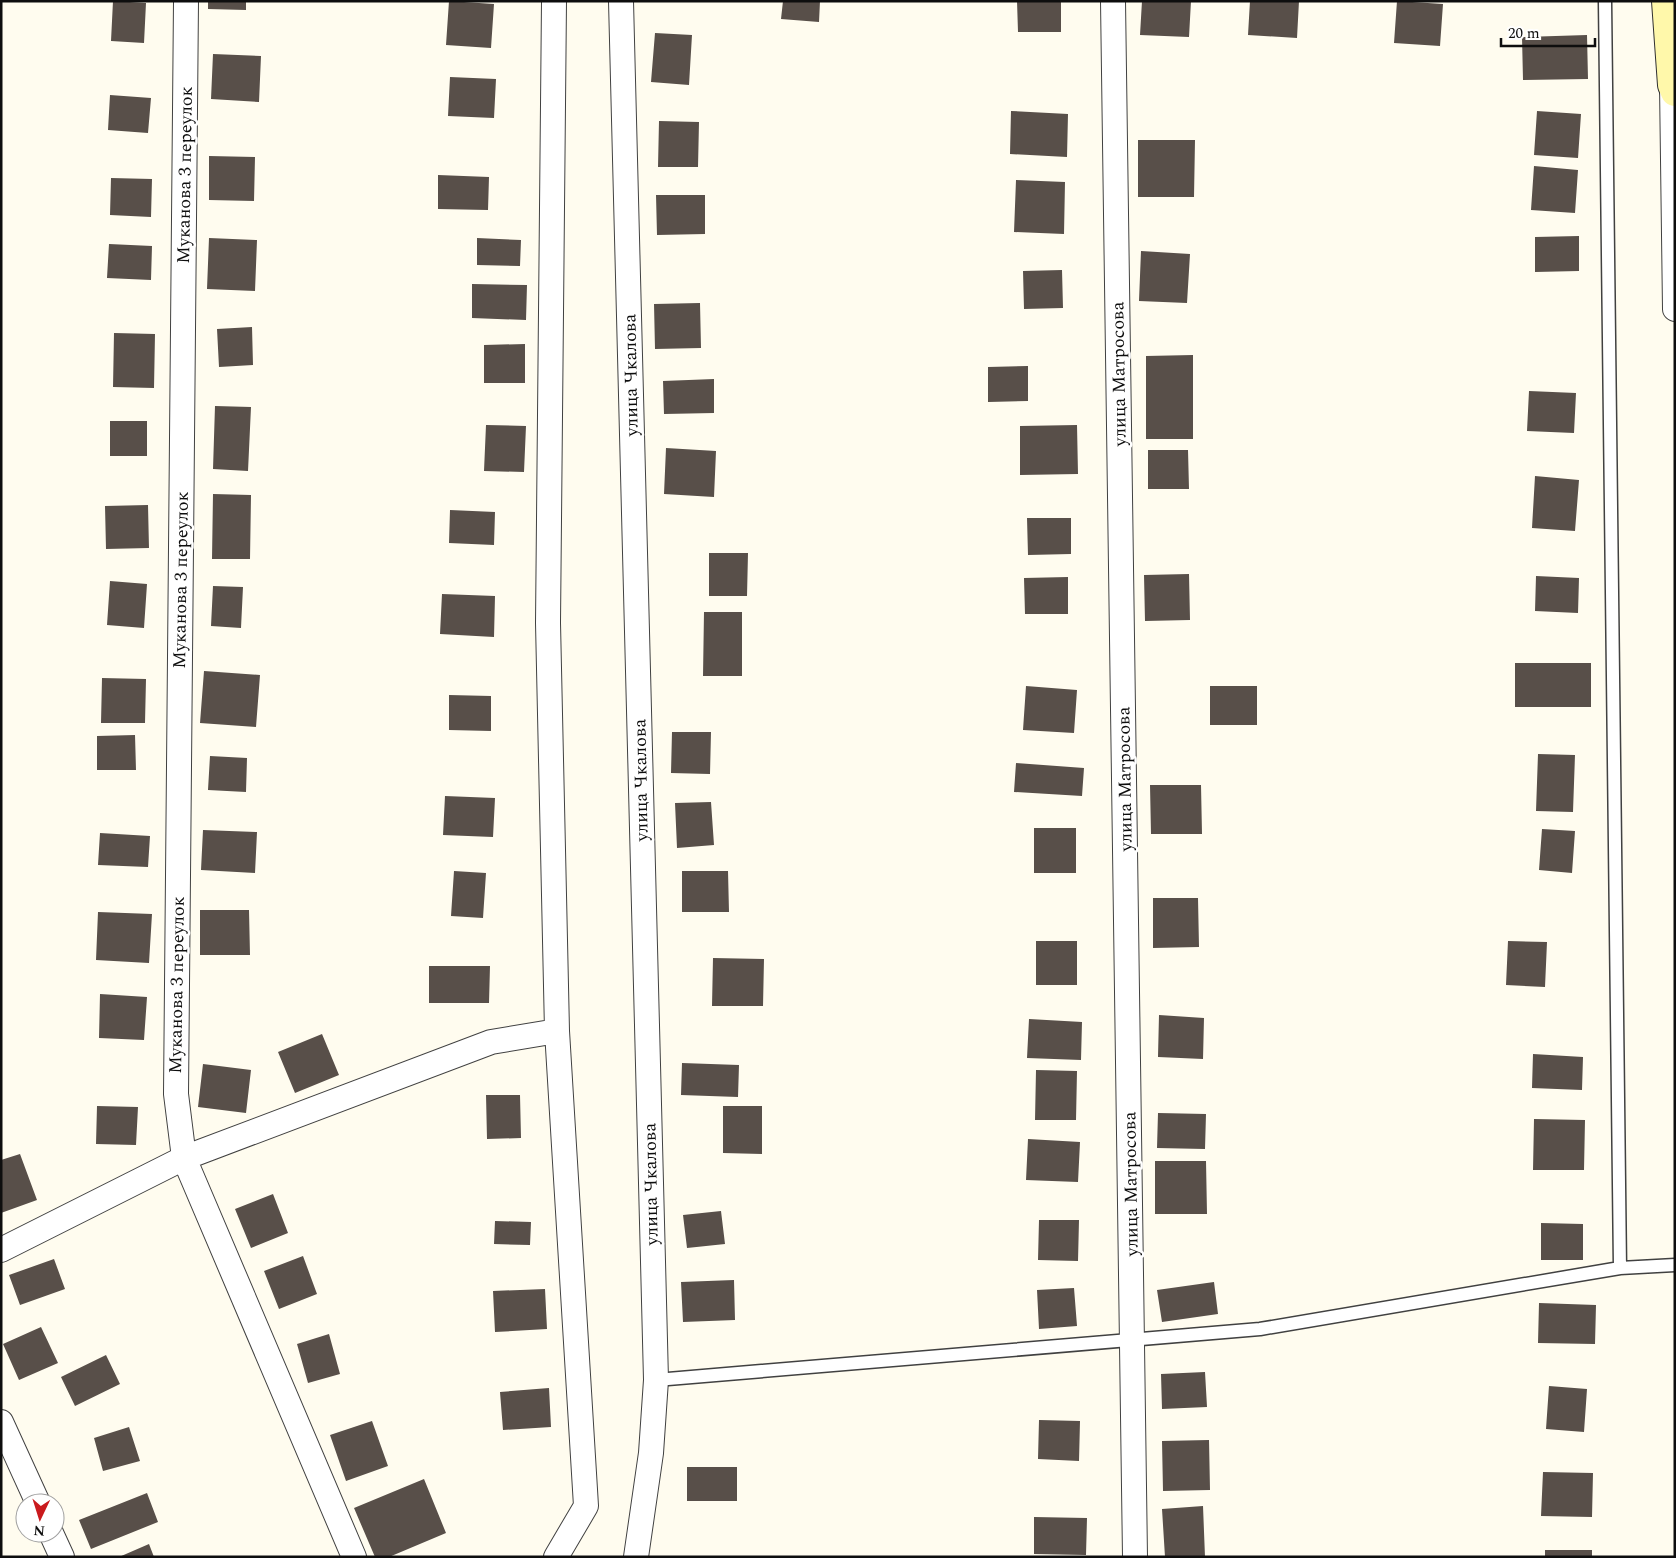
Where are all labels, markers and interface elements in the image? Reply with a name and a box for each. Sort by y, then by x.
scale bar [1501,15,1595,47]
text: 20 m [1508,22,1540,45]
street label: Муканова 3 переулок [170,86,200,264]
street label: улица Матросова [1104,301,1134,448]
street label: улица Чкалова [616,313,646,437]
street label: Муканова 3 переулок [166,491,196,669]
street label: улица Матросова [1110,706,1140,853]
street label: улица Чкалова [626,718,656,842]
street label: Муканова 3 переулок [162,896,192,1074]
street label: улица Матросова [1116,1111,1146,1258]
street label: улица Чкалова [636,1122,666,1246]
north arrow [15,1493,65,1543]
text: N [33,1520,46,1541]

